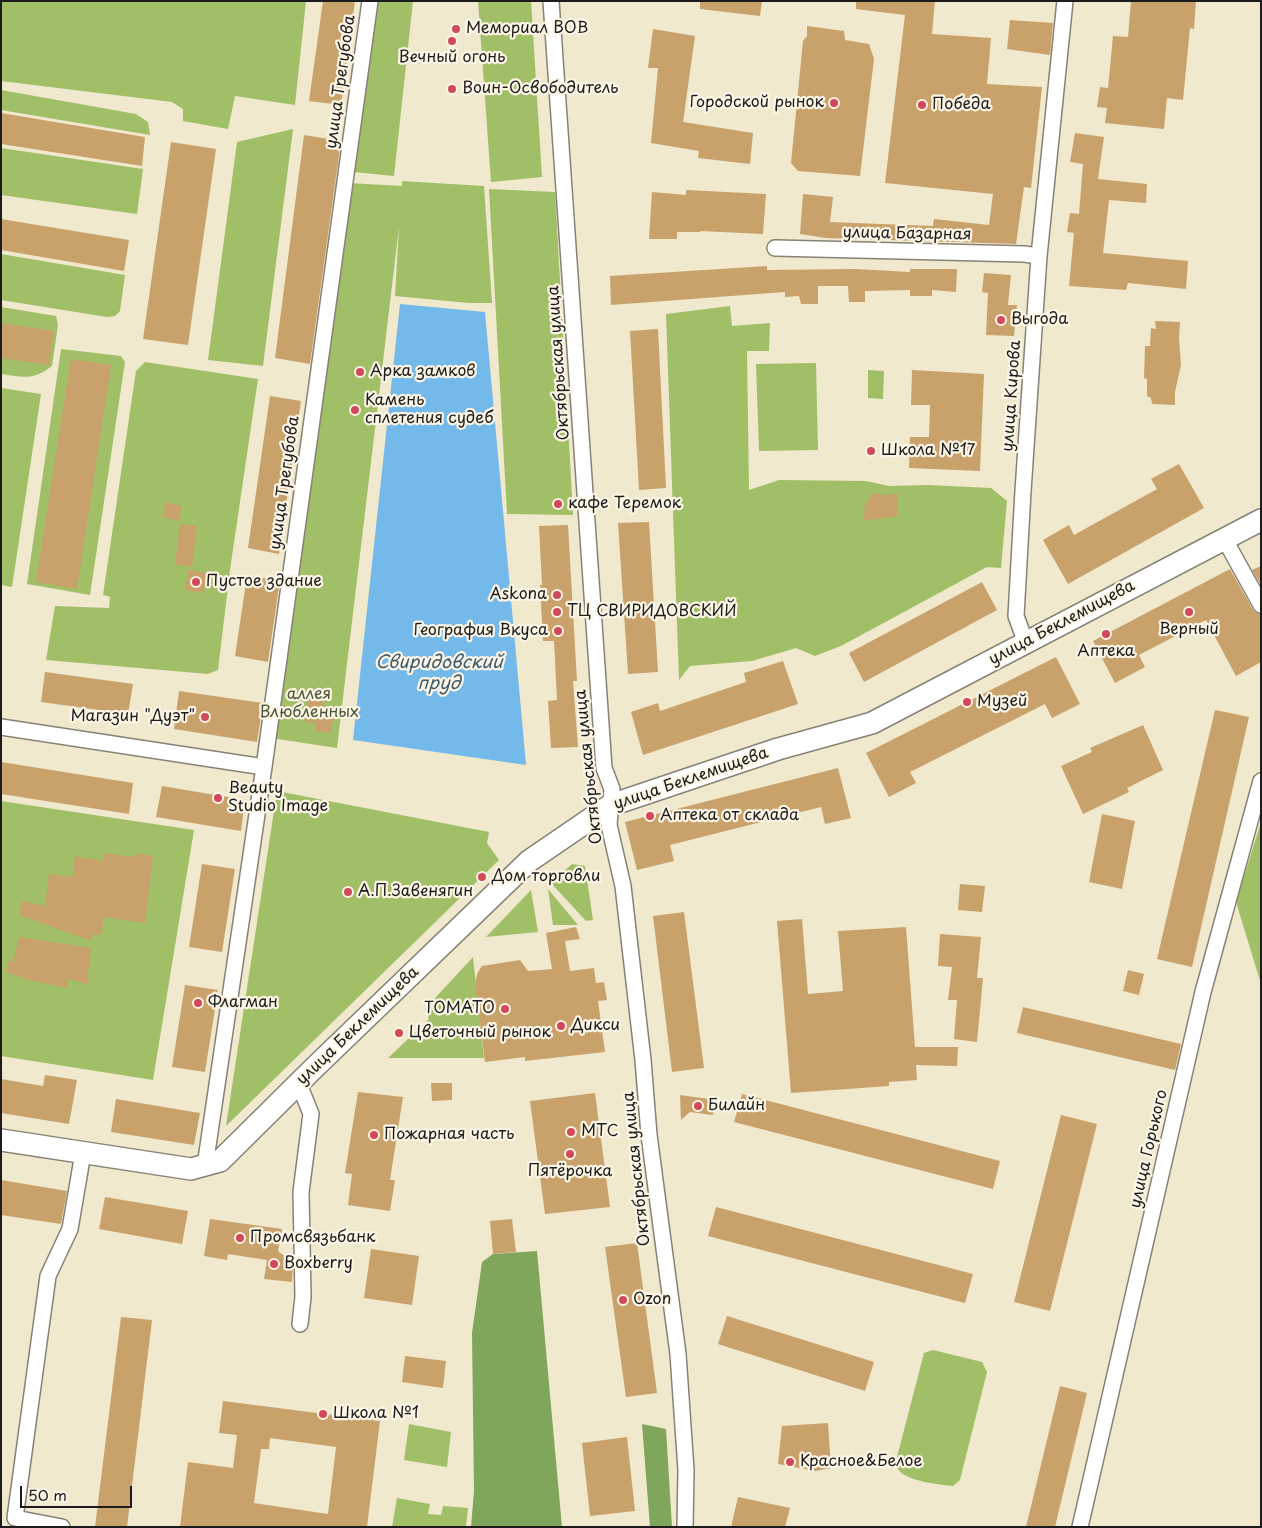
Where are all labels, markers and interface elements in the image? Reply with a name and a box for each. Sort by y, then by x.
street label: улица Трегубова [322,14,360,150]
place label: Мемориал ВОВ [466,19,588,39]
marker: Мемориал ВОВ [450,23,462,35]
marker: Вечный огонь [446,35,458,47]
place label: Вечный огонь [399,48,505,68]
place label: Воин-Освободитель [462,79,618,99]
marker: Воин-Освободитель [446,83,458,95]
place label: Городской рынок [690,93,824,113]
place label: Победа [932,95,990,115]
marker: Городской рынок [828,97,840,109]
marker: Победа [916,99,928,111]
street label: улица Базарная [842,223,972,245]
street label: Октябрьская улица [544,285,574,441]
place label: Выгода [1011,310,1068,330]
marker: Выгода [995,314,1007,326]
street label: улица Кирова [999,340,1025,452]
place label: Арка замков [370,362,476,382]
marker: Арка замков [354,366,366,378]
place label: Камень сплетения судеб [365,391,494,429]
marker: Камень сплетения судеб [349,404,361,416]
street label: улица Трегубова [266,415,304,551]
place label: Школа №17 [881,441,975,461]
marker: Школа №17 [865,445,877,457]
place label: кафе Теремок [568,494,681,514]
marker: кафе Теремок [552,498,564,510]
place label: Пустое здание [206,572,322,592]
marker: Пустое здание [190,576,202,588]
street label: улица Беклемищева [986,576,1138,670]
place label: Askona [489,585,547,605]
marker: Askona [551,589,563,601]
place label: ТЦ СВИРИДОВСКИЙ [567,602,737,622]
marker: ТЦ СВИРИДОВСКИЙ [551,606,563,618]
marker: Верный [1183,606,1195,618]
place label: Верный [1159,620,1219,640]
place label: География Вкуса [413,621,548,641]
marker: География Вкуса [552,625,564,637]
marker: Аптека [1100,628,1112,640]
place label: Аптека [1077,642,1135,662]
water label: Свиридовский пруд [375,652,503,694]
park label: аллея Влюбленных [259,685,359,723]
street label: Октябрьская улица [571,689,607,845]
place label: Музей [977,692,1027,712]
marker: Музей [961,696,973,708]
place label: Магазин "Дуэт" [70,707,195,727]
marker: Магазин "Дуэт" [199,711,211,723]
street label: улица Беклемищева [611,743,771,815]
place label: Beauty Studio Image [228,779,328,817]
marker: Beauty Studio Image [212,792,224,804]
place label: Аптека от склада [660,806,799,826]
marker: Аптека от склада [644,810,656,822]
place label: Дом торговли [492,867,600,887]
marker: Дом торговли [476,871,488,883]
place label: А.П.Завенягин [358,882,473,902]
marker: А.П.Завенягин [342,886,354,898]
street label: улица Беклемищева [293,963,423,1089]
place label: Флагман [208,993,278,1013]
marker: Флагман [192,997,204,1009]
place label: ТОМАТО [424,999,495,1019]
marker: ТОМАТО [499,1003,511,1015]
place label: Дикси [571,1016,620,1036]
marker: Дикси [555,1020,567,1032]
place label: Цветочный рынок [409,1023,551,1043]
marker: Цветочный рынок [393,1027,405,1039]
street label: улица Горького [1126,1088,1172,1210]
street label: Октябрьская улица [619,1091,655,1247]
place label: Билайн [708,1096,765,1116]
marker: Билайн [692,1100,704,1112]
place label: МТС [581,1122,619,1142]
place label: Пожарная часть [384,1125,514,1145]
marker: МТС [565,1126,577,1138]
marker: Пожарная часть [368,1129,380,1141]
marker: Пятёрочка [564,1148,576,1160]
place label: Пятёрочка [528,1162,612,1182]
place label: Промсвязьбанк [250,1228,376,1248]
marker: Промсвязьбанк [234,1232,246,1244]
place label: Boxberry [284,1254,353,1274]
marker: Boxberry [268,1258,280,1270]
place label: Ozon [633,1290,671,1310]
marker: Ozon [617,1294,629,1306]
place label: Школа №1 [333,1404,419,1424]
marker: Школа №1 [317,1408,329,1420]
place label: Красное&Белое [800,1452,922,1472]
marker: Красное&Белое [784,1456,796,1468]
scale bar [22,1476,135,1508]
text: 50 m [28,1483,67,1506]

